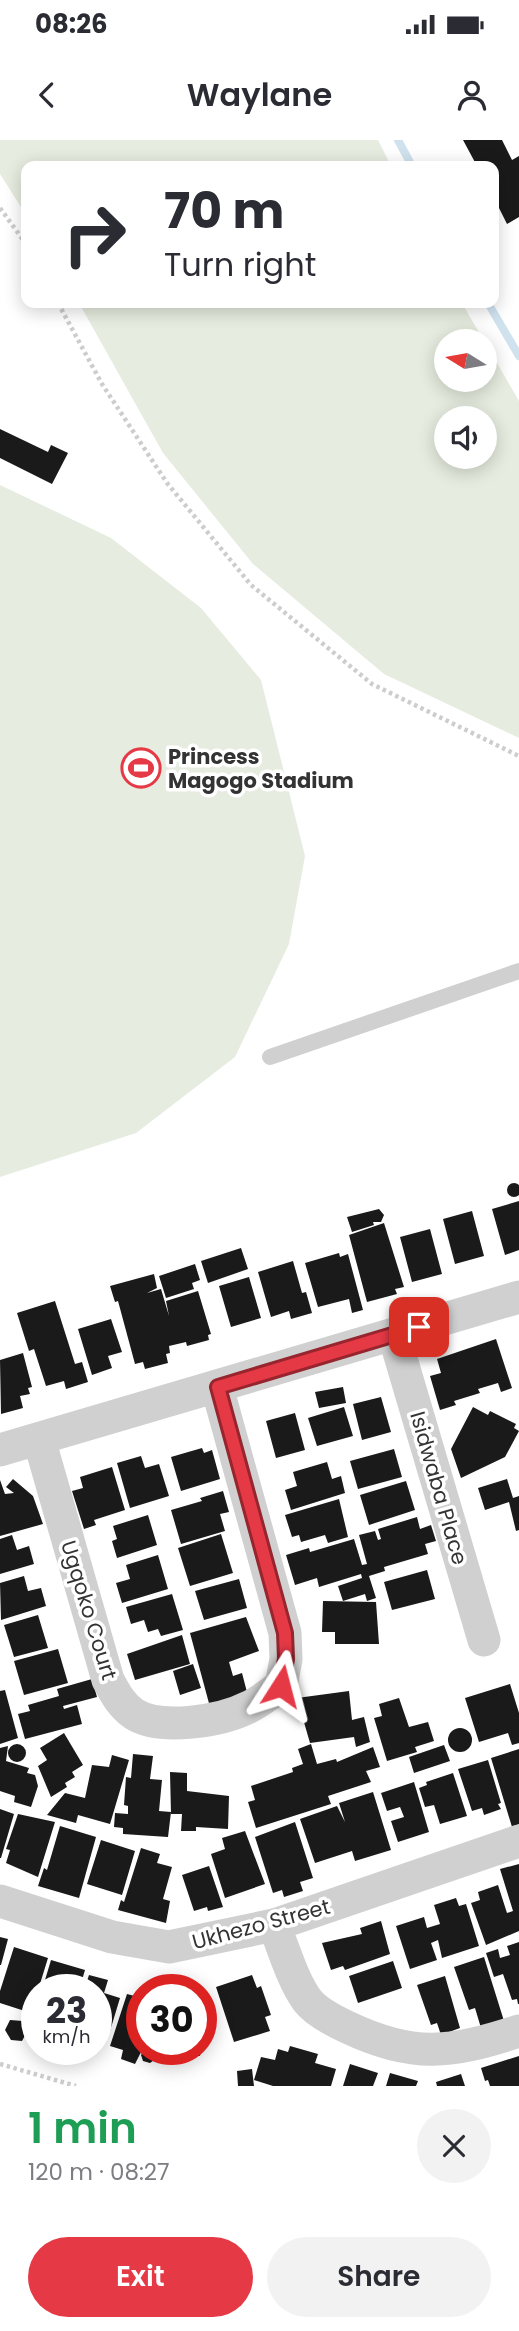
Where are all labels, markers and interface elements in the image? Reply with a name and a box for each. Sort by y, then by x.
text: 08:26 [35,6,108,42]
text: Waylane [187,72,332,117]
icon: back [28,76,66,114]
icon: person [453,76,491,114]
text: 70 m [164,177,284,245]
icon: right [49,189,140,280]
text: Turn right [164,242,316,287]
north arrow [434,329,497,392]
map controls [434,329,497,469]
button: sound [434,406,497,469]
place label: Princess Magogo Stadium [168,742,354,795]
sports icon: Princess Magogo Stadium [120,747,162,789]
pin [389,1297,449,1357]
icon: arrive [400,1308,438,1346]
street label: Isidwaba Place [403,1408,475,1568]
street label: Ugqoko Court [54,1537,124,1683]
position arrow [244,1649,318,1723]
street label: Ukhezo Street [189,1892,333,1956]
speed limit sign: 30 [126,1974,217,2065]
text: 23 [46,1986,87,2035]
text: km/h [43,2024,90,2049]
text: 1 min [28,2099,137,2158]
button: close [417,2109,491,2183]
text: 120 m · 08:27 [28,2156,170,2188]
button: Exit [28,2237,253,2317]
button: Share [267,2237,491,2317]

